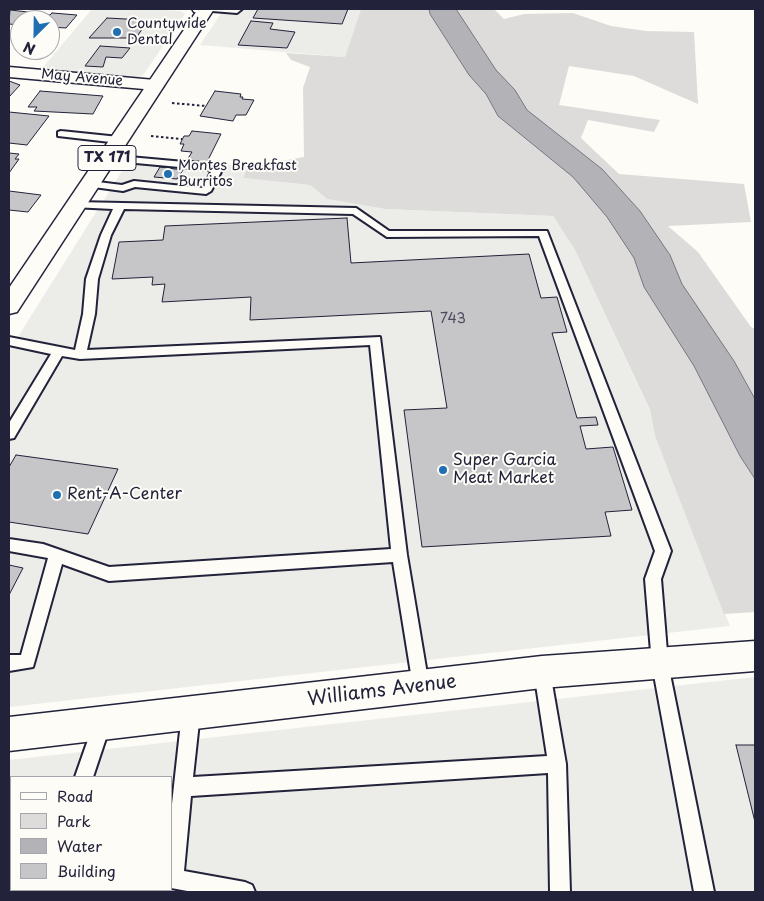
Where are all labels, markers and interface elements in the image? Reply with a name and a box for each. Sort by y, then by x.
north arrow [10,10,60,60]
place label: Countywide Dental [127,16,206,48]
marker: Countywide Dental [111,26,123,38]
text: N [20,37,39,60]
street label: May Avenue [40,66,124,90]
road number: TX 171 [78,146,136,170]
place label: Montes Breakfast Burritos [178,158,297,190]
marker: Montes Breakfast Burritos [162,168,174,180]
house number: 743 [440,311,466,327]
place label: Super Garcia Meat Market [453,451,556,489]
marker: Super Garcia Meat Market [437,464,449,476]
place label: Rent-A-Center [67,485,182,505]
marker: Rent-A-Center [51,489,63,501]
street label: Williams Avenue [306,671,458,711]
legend [10,776,172,891]
text: Road [57,784,93,807]
text: Park [57,809,91,832]
text: Water [57,834,102,857]
text: Building [57,859,116,882]

